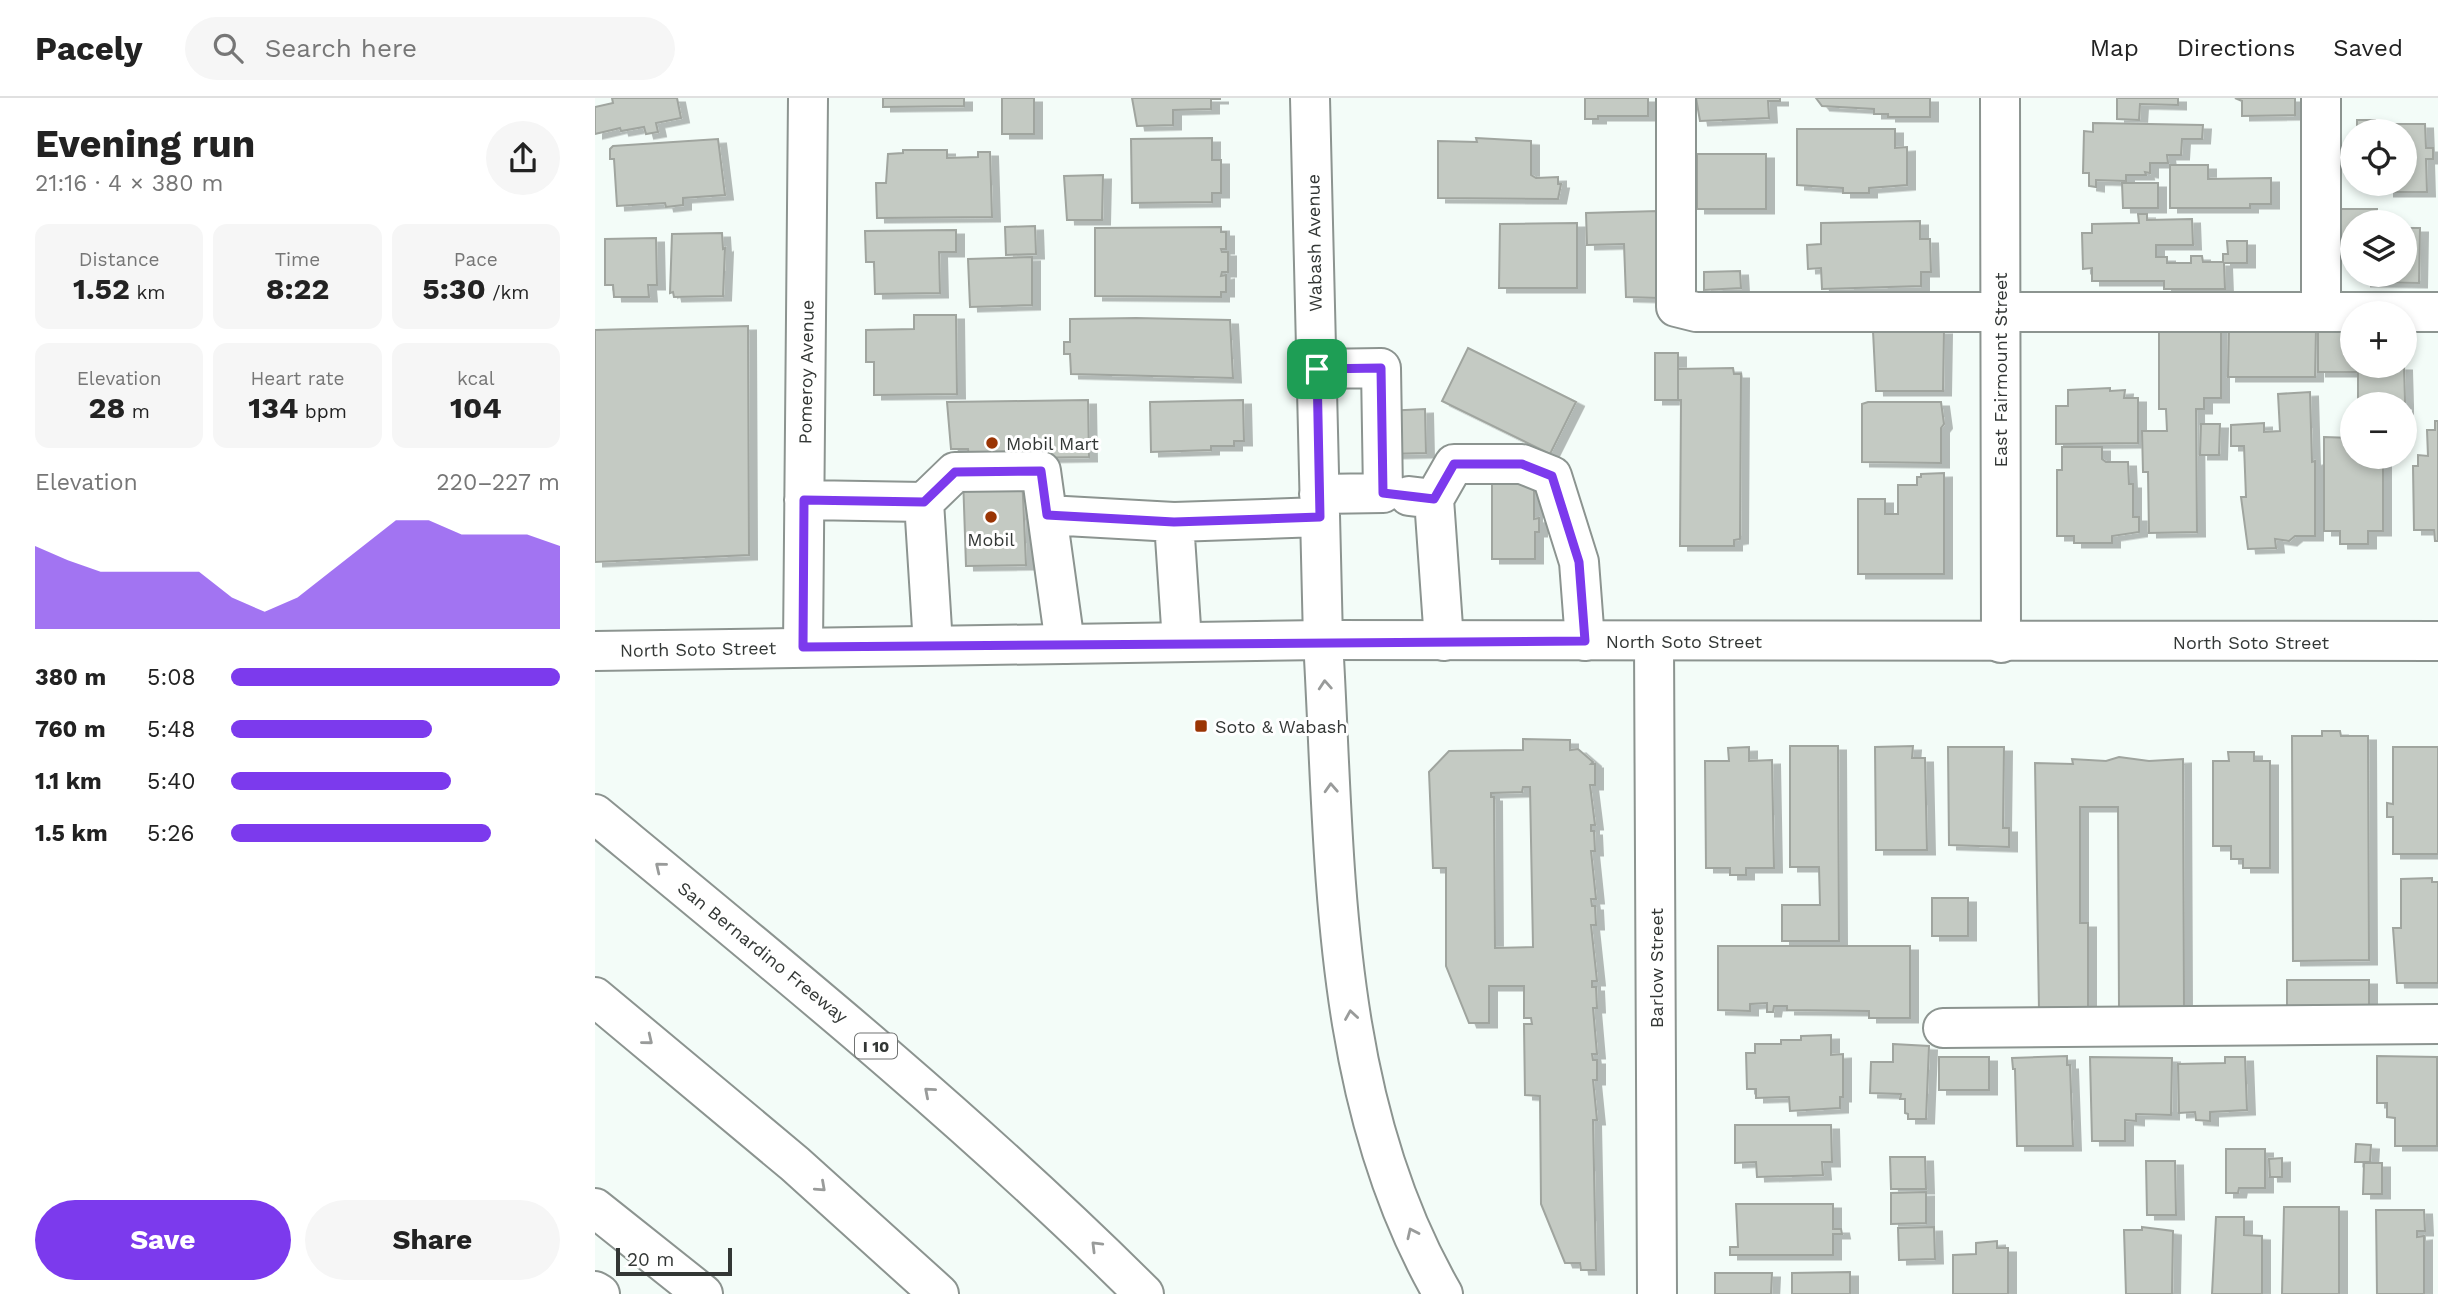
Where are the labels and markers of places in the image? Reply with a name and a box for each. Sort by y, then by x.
pin [1287,339,1347,399]
place label: Mobil Mart [1006,433,1099,454]
marker: Mobil Mart [984,435,1000,451]
marker: Mobil [983,509,999,525]
place label: Mobil [967,529,1015,550]
place label: Soto & Wabash [1215,716,1347,737]
marker: Soto & Wabash [1193,718,1209,734]

